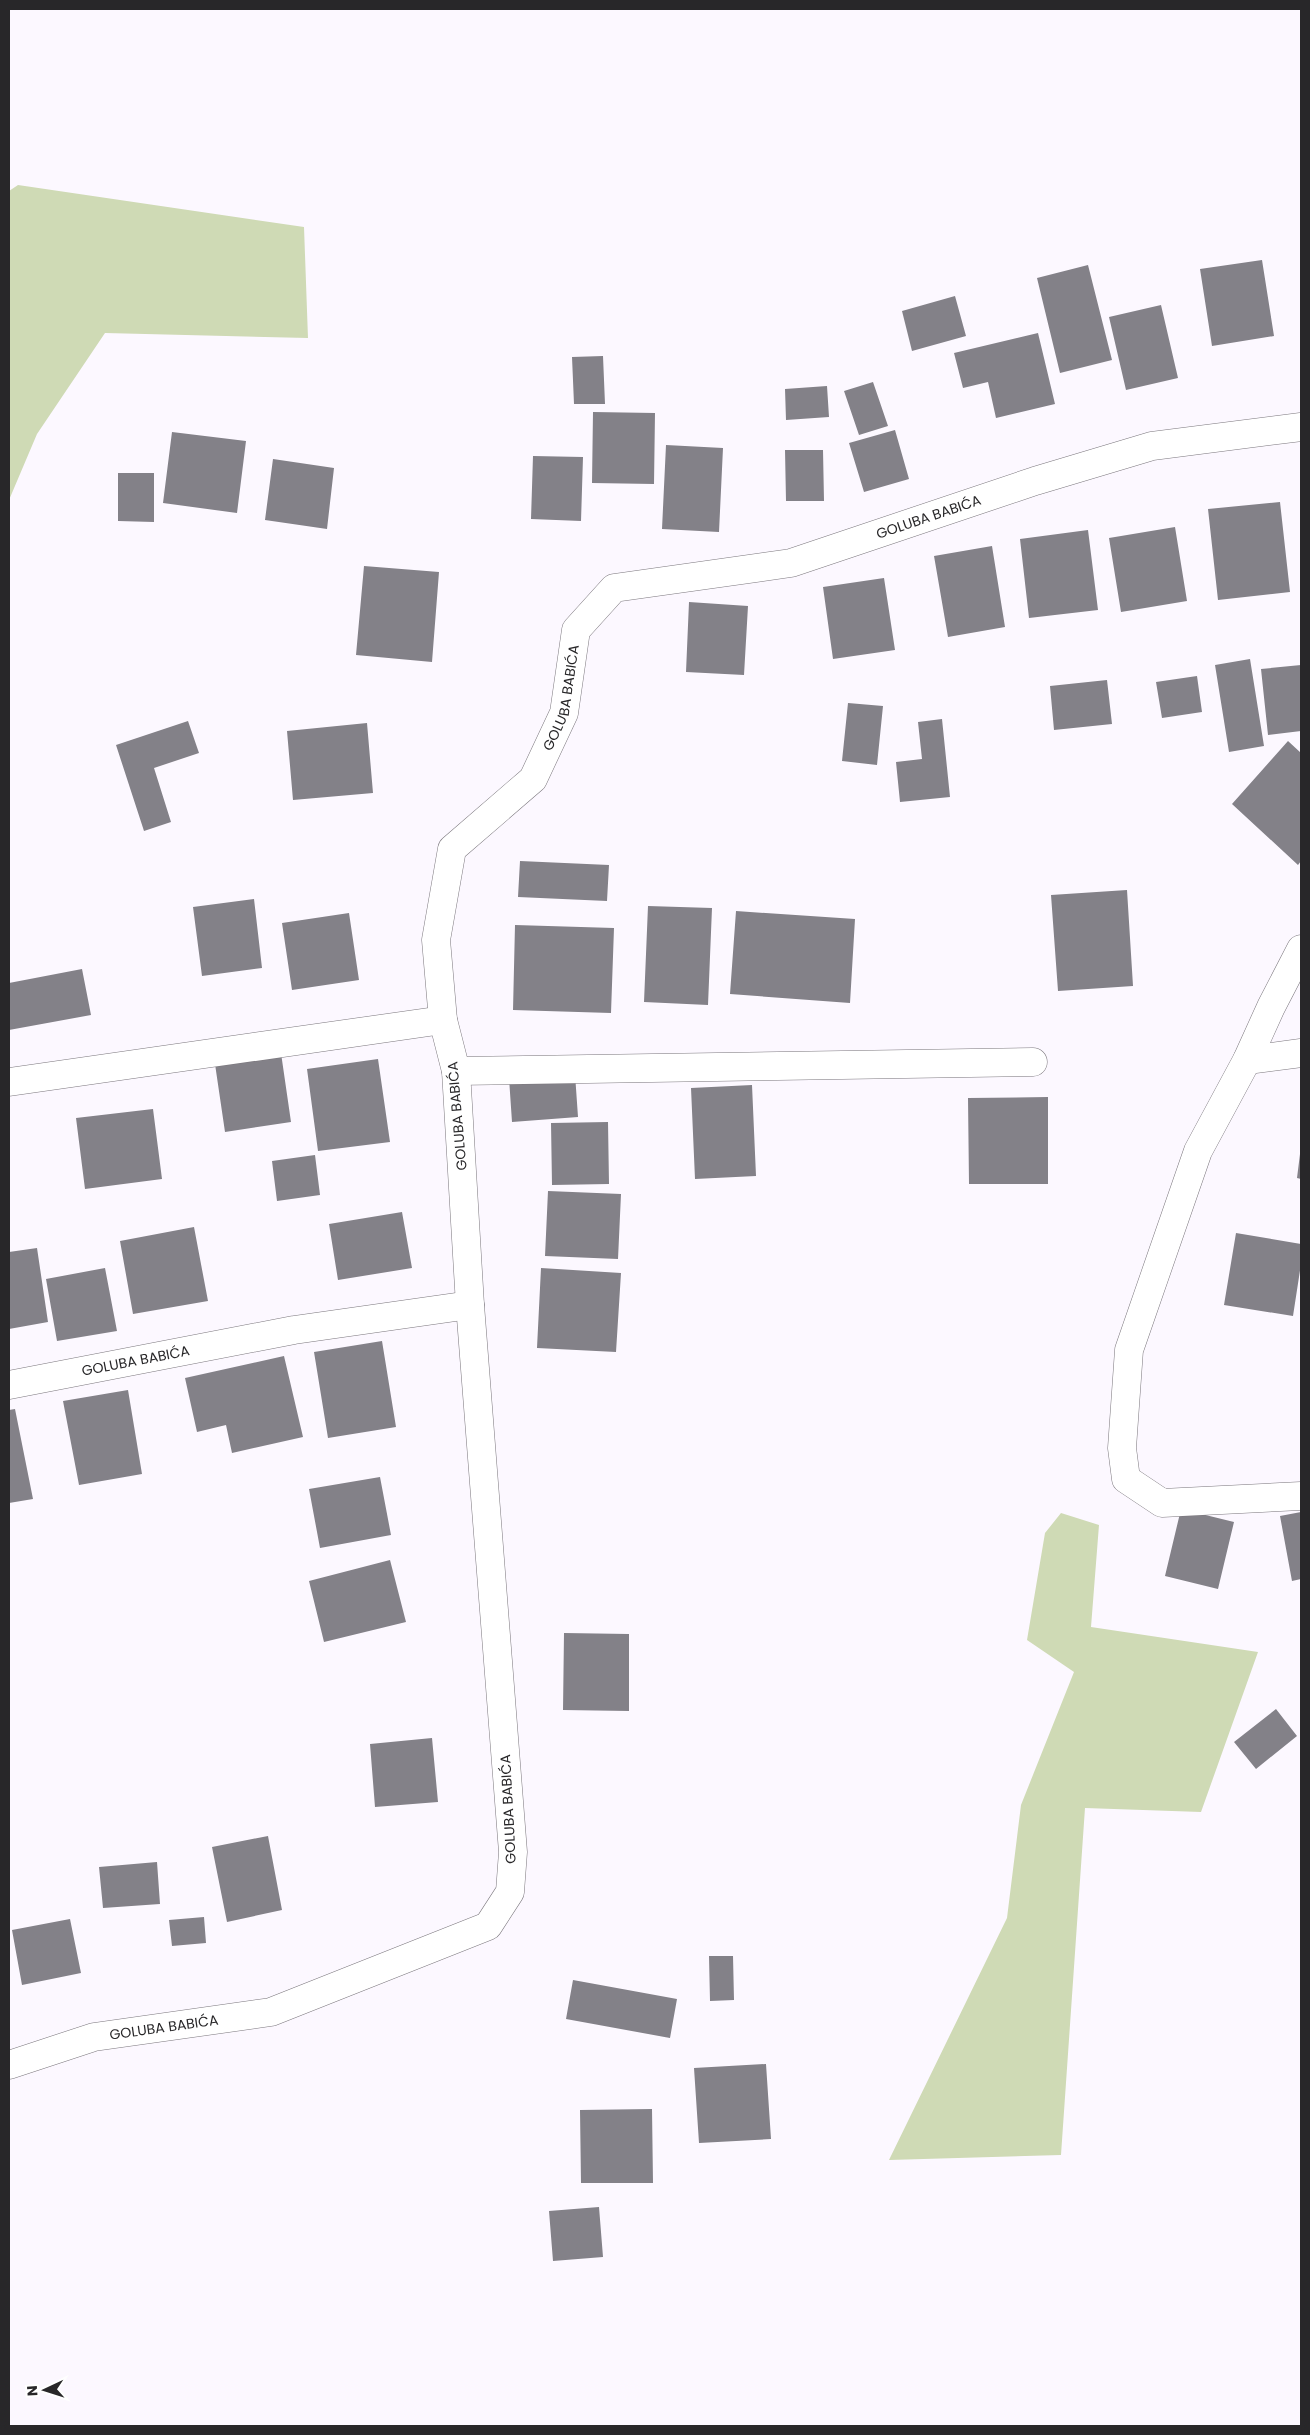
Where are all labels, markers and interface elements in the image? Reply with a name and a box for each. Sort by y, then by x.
street label: GOLUBA BABIĆA [873,490,984,544]
street label: GOLUBA BABIĆA [538,643,584,754]
street label: GOLUBA BABIĆA [442,1061,472,1171]
street label: GOLUBA BABIĆA [80,1340,191,1381]
street label: GOLUBA BABIĆA [495,1754,521,1864]
street label: GOLUBA BABIĆA [108,2010,219,2045]
north arrow [20,2365,70,2415]
text: N [22,2385,42,2397]

